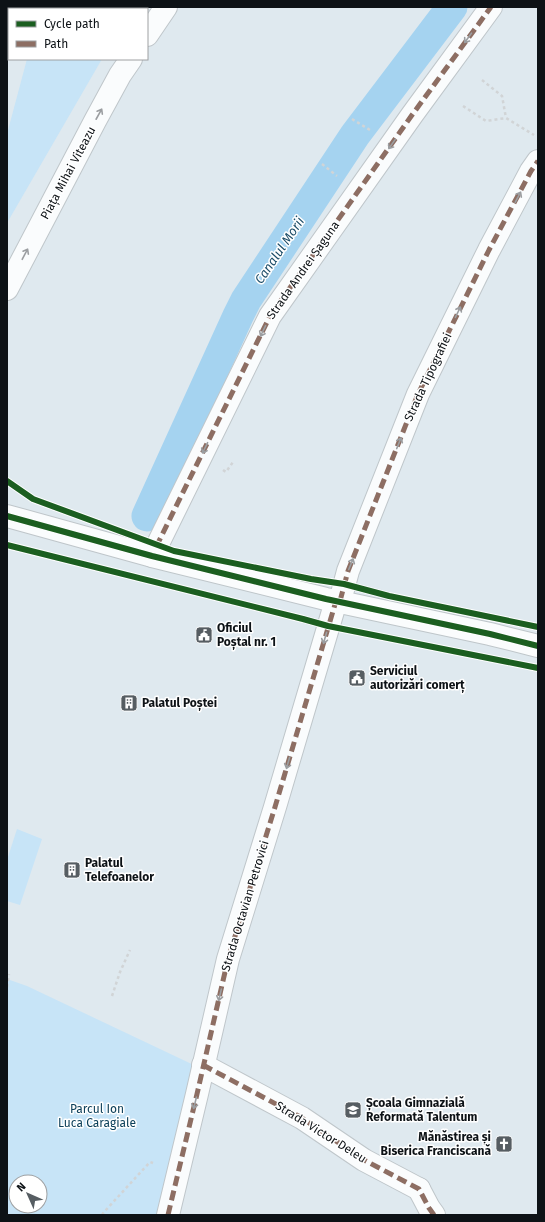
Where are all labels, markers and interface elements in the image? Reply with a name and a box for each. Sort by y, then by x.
legend [8,8,148,60]
text: Cycle path [44,17,100,31]
one-way arrow [464,33,473,44]
text: Path [44,37,68,51]
one-way arrow [95,108,103,120]
street label: Piața Mihai Viteazu [38,124,99,222]
one-way arrow [388,138,396,149]
one-way arrow [514,191,522,203]
water label: Canalul Morii [252,214,307,287]
street label: Strada Andrei Șaguna [264,218,343,322]
one-way arrow [22,248,29,260]
one-way arrow [455,307,462,319]
one-way arrow [258,325,266,337]
street label: Strada Tipografiei [401,331,455,423]
one-way arrow [395,438,403,450]
one-way arrow [201,441,208,453]
one-way arrow [347,559,355,571]
place label: Oficiul Poștal nr. 1 [217,621,276,650]
public building icon: Oficiul Poștal nr. 1 [194,625,214,645]
one-way arrow [321,631,328,644]
place label: Serviciul autorizări comerț [370,664,465,693]
public building icon: Serviciul autorizări comerț [347,668,367,688]
building icon: Palatul Poștei [119,693,139,713]
place label: Palatul Poștei [142,696,217,711]
one-way arrow [284,756,291,769]
street label: Strada Octavian Petrovici [218,839,272,973]
place label: Palatul Telefoanelor [85,856,154,884]
building icon: Palatul Telefoanelor [62,860,82,880]
one-way arrow [216,988,224,1001]
one-way arrow [191,1096,199,1109]
place label: Școala Gimnazială Reformată Talentum [366,1096,477,1124]
street label: Strada Victor Deleu [273,1098,369,1166]
school or university icon: Școala Gimnazială Reformată Talentum [343,1100,363,1120]
park label: Parcul Ion Luca Caragiale [58,1102,136,1130]
place label: Mănăstirea și Biserica Franciscană [381,1130,491,1158]
church icon: Mănăstirea și Biserica Franciscană [494,1134,514,1154]
north arrow [8,1174,48,1214]
text: N [14,1180,28,1194]

